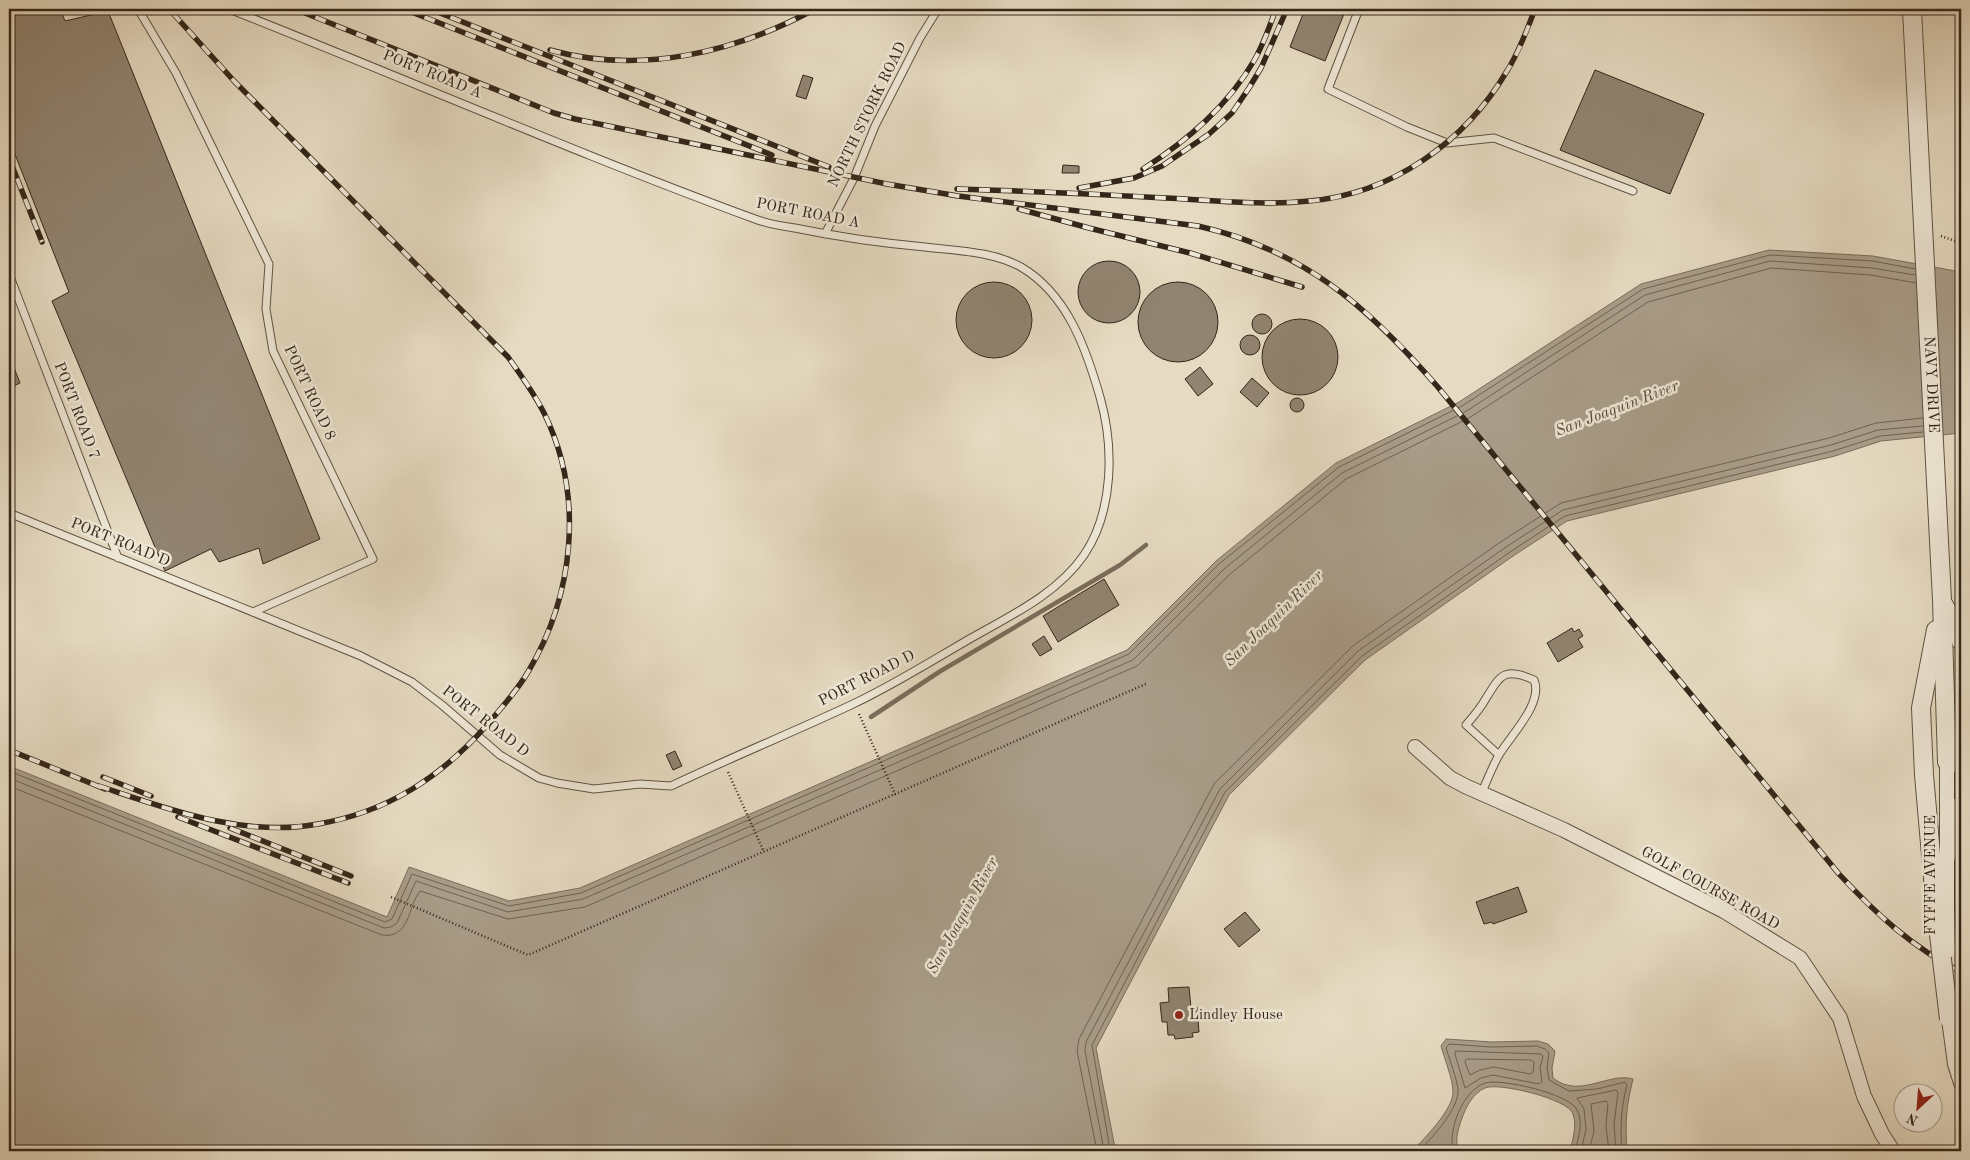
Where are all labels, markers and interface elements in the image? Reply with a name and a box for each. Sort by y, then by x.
street label: NORTH STORK ROAD [826,40,910,190]
street label: PORT ROAD A [380,48,484,102]
street label: PORT ROAD A [755,197,862,232]
street label: NAVY DRIVE [1921,336,1941,433]
street label: PORT ROAD 8 [280,343,338,443]
street label: PORT ROAD 7 [51,360,101,462]
water label: San Joaquin River [1553,378,1682,440]
street label: PORT ROAD D [68,516,172,570]
water label: San Joaquin River [1222,567,1327,670]
street label: PORT ROAD D [816,648,918,710]
street label: PORT ROAD D [439,684,531,760]
street label: FYFFE AVENUE [1924,815,1939,935]
street label: GOLF COURSE ROAD [1638,845,1782,933]
water label: San Joaquin River [924,854,1002,977]
place label: Lindley House [1189,1008,1283,1023]
marker: Lindley House [1173,1009,1185,1021]
north arrow [1892,1082,1942,1132]
text: N [1905,1110,1921,1127]

